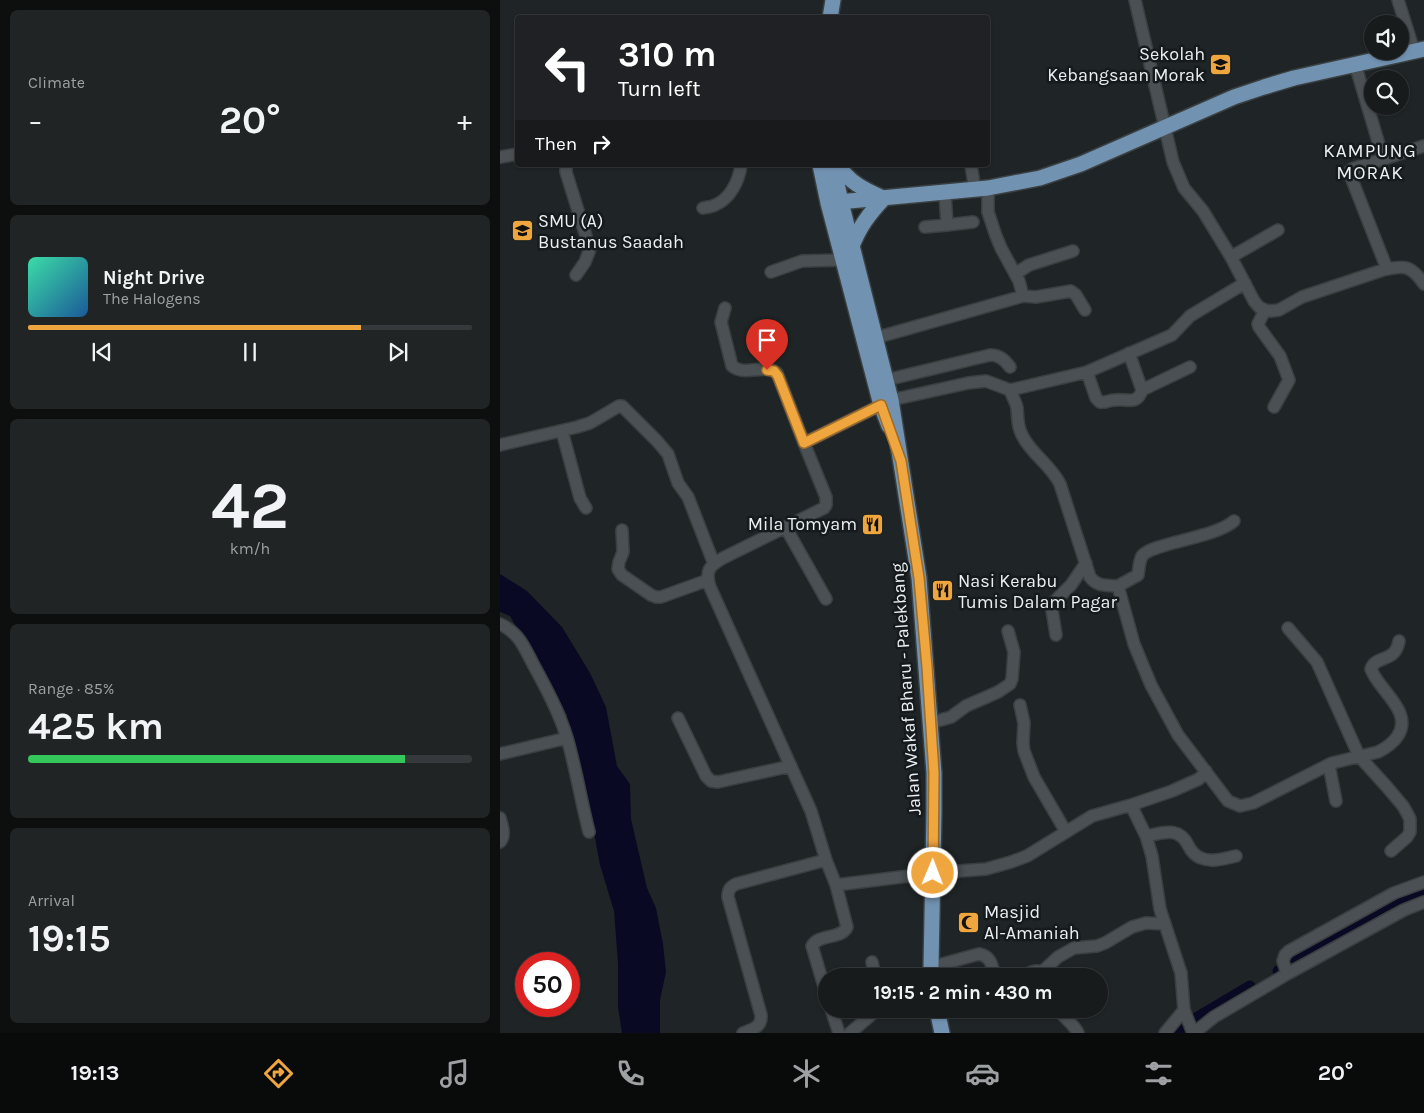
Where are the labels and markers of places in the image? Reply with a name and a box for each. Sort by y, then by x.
place label: Sekolah Kebangsaan Morak [1047,43,1205,86]
school or university icon: Sekolah Kebangsaan Morak [1209,52,1233,76]
place label: SMU (A) Bustanus Saadah [538,210,684,253]
school or university icon: SMU (A) Bustanus Saadah [510,219,534,243]
pin [746,319,788,370]
restaurant icon: Mila Tomyam [861,512,885,536]
place label: Mila Tomyam [748,513,857,535]
place label: Nasi Kerabu Tumis Dalam Pagar [958,570,1117,613]
restaurant icon: Nasi Kerabu Tumis Dalam Pagar [930,579,954,603]
place label: Masjid Al-Amaniah [984,901,1080,944]
mosque icon: Masjid Al-Amaniah [956,910,980,934]

